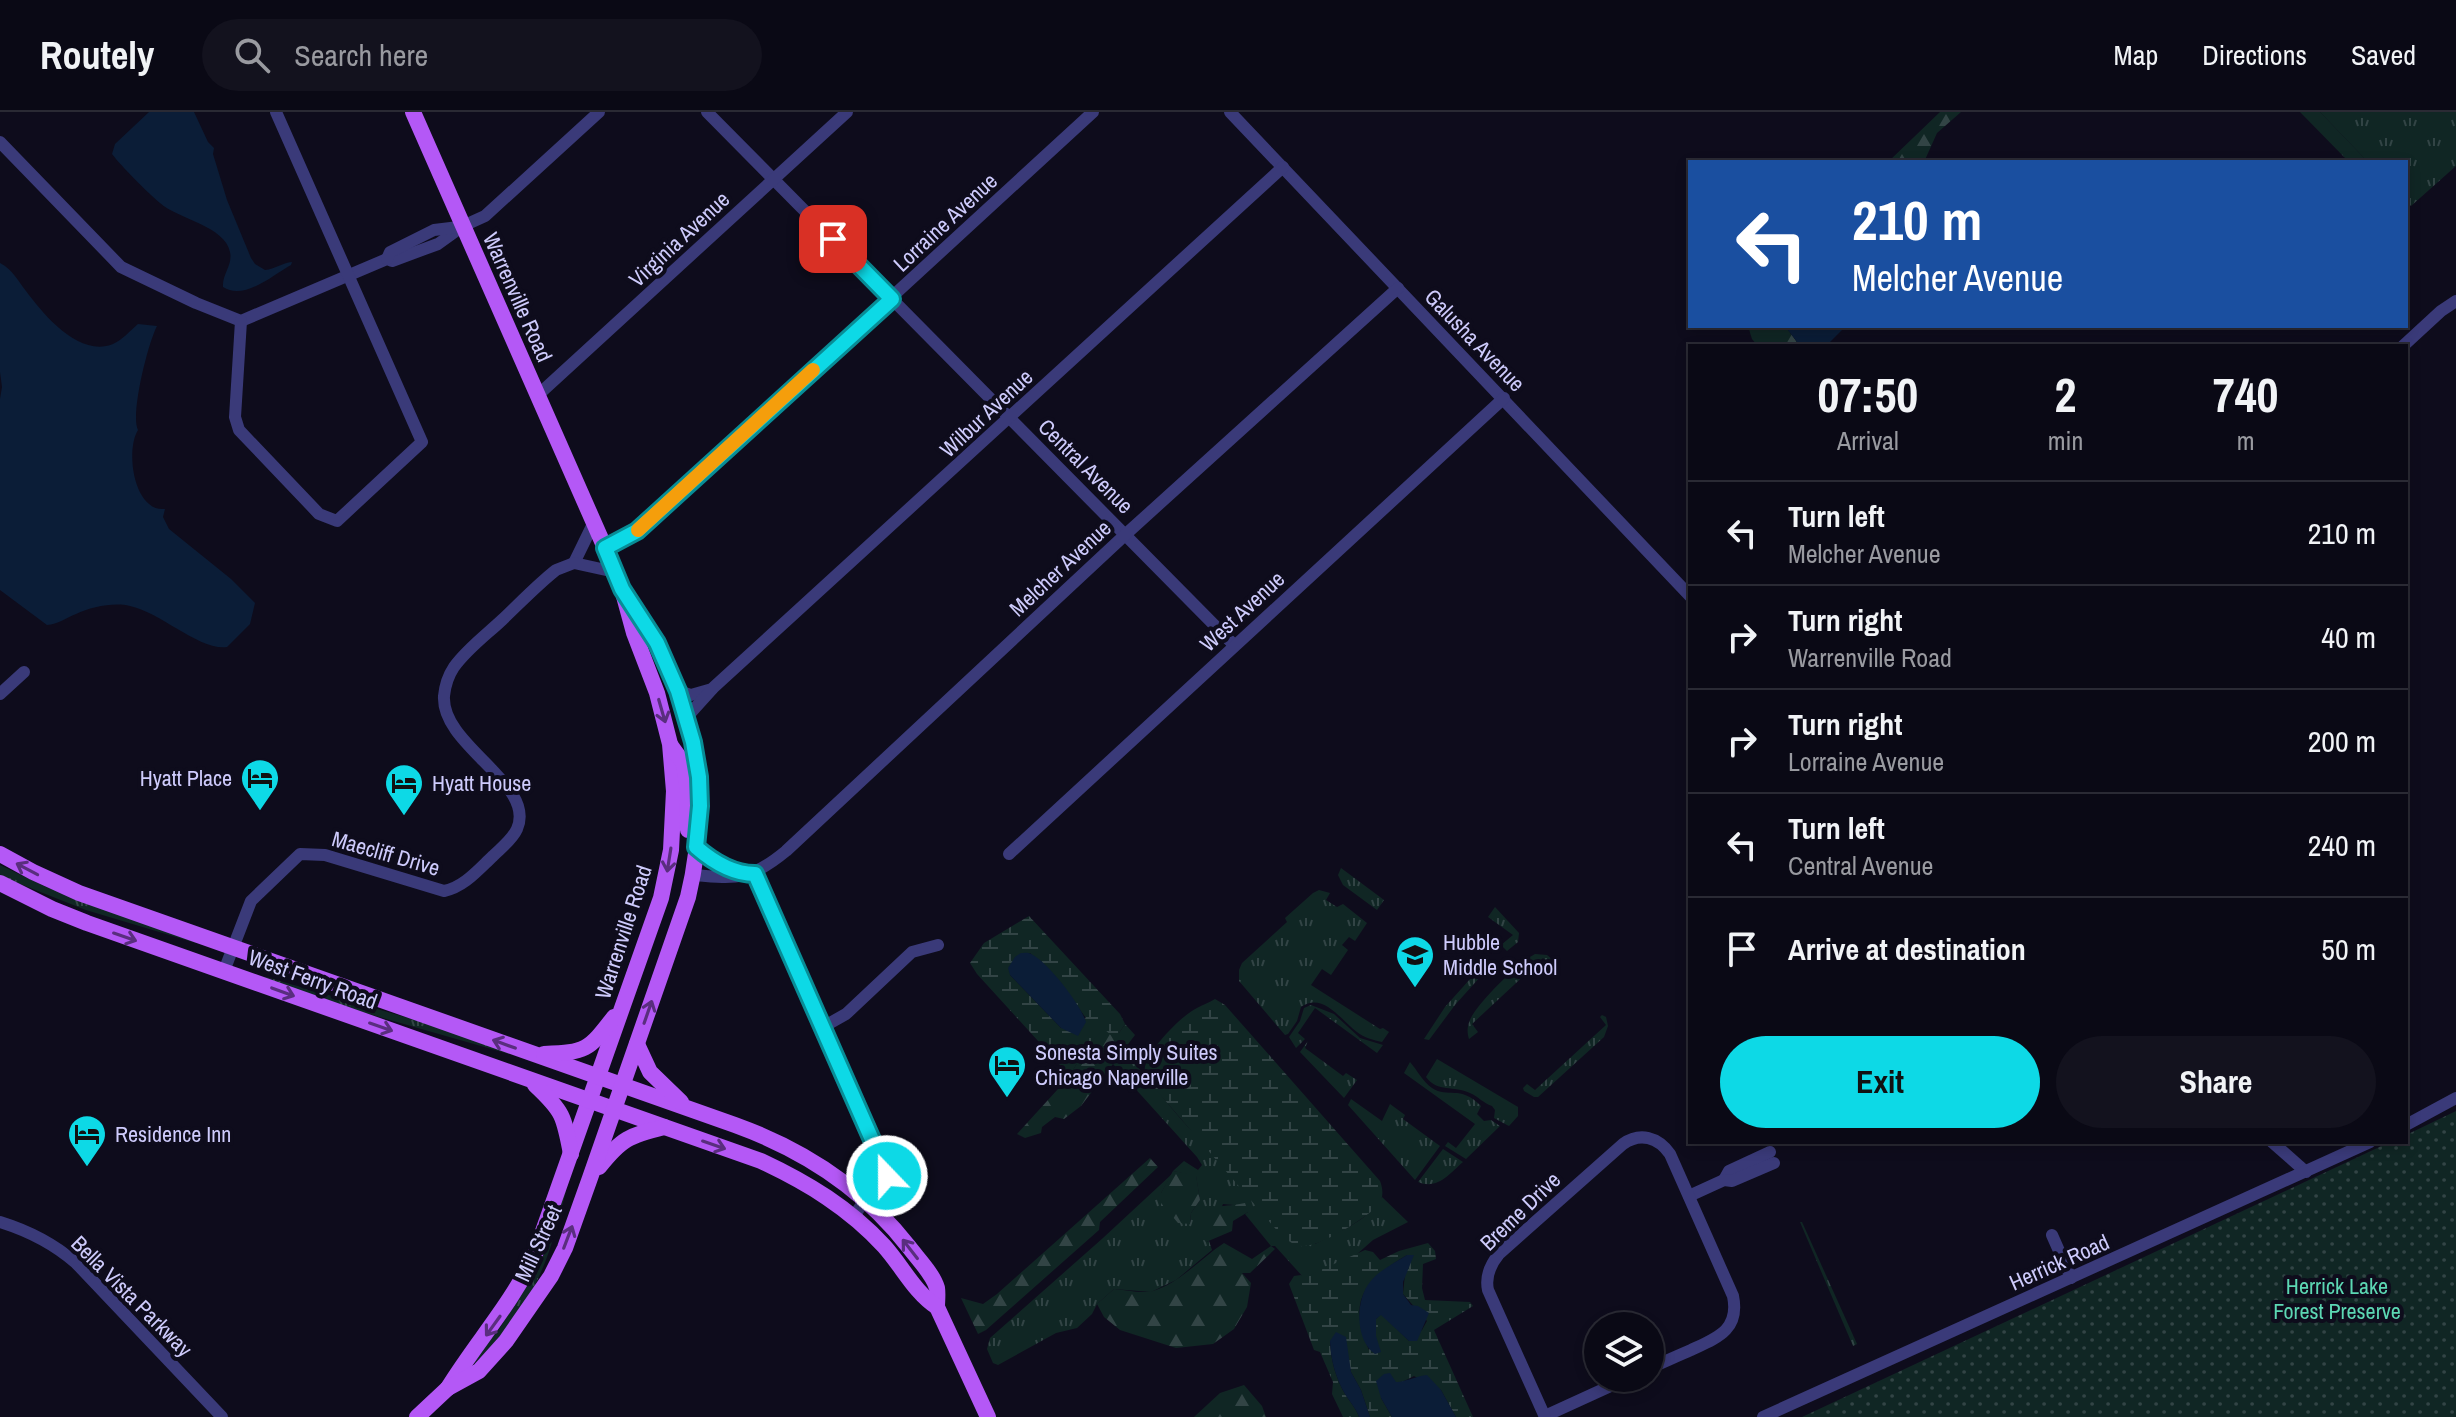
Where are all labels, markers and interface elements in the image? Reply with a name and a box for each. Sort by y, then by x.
search box [202,19,762,91]
text: Routely [40,30,154,81]
icon: search [230,33,274,77]
text: Search here [294,35,428,75]
text: Map [2114,36,2158,74]
text: Directions [2202,36,2307,74]
text: Saved [2351,36,2416,74]
street label: Lorraine Avenue [886,166,1004,278]
text: 210 m [1852,182,1982,257]
street label: Virginia Avenue [622,184,736,294]
icon: left [1720,192,1824,296]
pin [799,205,867,273]
icon: arrive [811,217,855,261]
street label: Warrenville Road [476,228,560,366]
text: Melcher Avenue [1852,254,2063,302]
street label: Galusha Avenue [1418,282,1532,398]
street label: Wilbur Avenue [933,362,1039,464]
text: 07:50 [1818,362,1918,427]
text: 2 [2055,362,2076,427]
text: 740 [2213,362,2278,427]
street label: Central Avenue [1032,412,1140,520]
text: Arrival [1837,423,1899,458]
text: min [2048,423,2083,458]
text: m [2237,423,2255,458]
text: Turn left [1788,496,1885,536]
icon: left [1720,511,1764,555]
street label: Melcher Avenue [1003,513,1117,623]
text: 210 m [2308,513,2376,553]
text: Melcher Avenue [1788,536,1941,571]
street label: West Avenue [1193,564,1291,658]
text: Turn right [1788,600,1902,640]
icon: right [1720,615,1764,659]
text: 40 m [2321,617,2376,657]
text: Warrenville Road [1788,640,1952,675]
one-way arrow [655,698,670,724]
text: Turn right [1788,704,1902,744]
icon: right [1720,719,1764,763]
text: 200 m [2308,721,2376,761]
text: Lorraine Avenue [1788,744,1944,779]
hotel icon: Hyatt Place [239,757,281,812]
hotel icon: Hyatt House [383,762,425,817]
place label: Hyatt Place [140,763,232,793]
place label: Hyatt House [432,768,531,798]
text: Turn left [1788,808,1885,848]
street label: Maecliff Drive [329,823,443,883]
icon: left [1720,823,1764,867]
text: 240 m [2308,825,2376,865]
one-way arrow [661,847,676,872]
text: Central Avenue [1788,848,1933,883]
one-way arrow [16,861,40,877]
street label: Warrenville Road [587,861,659,1003]
place label: Hubble Middle School [1443,927,1557,982]
icon: arrive [1720,927,1764,971]
text: Arrive at destination [1788,929,2026,969]
text: 50 m [2321,929,2376,969]
one-way arrow [112,930,137,945]
school or university icon: Hubble Middle School [1394,934,1436,989]
street label: West Ferry Road [244,942,382,1016]
one-way arrow [270,986,295,1000]
one-way arrow [641,1000,656,1025]
one-way arrow [368,1021,393,1035]
one-way arrow [492,1035,517,1050]
button: Exit [1720,1036,2040,1128]
button: Share [2056,1036,2376,1128]
place label: Sonesta Simply Suites Chicago Naperville [1035,1037,1218,1092]
hotel icon: Sonesta Simply Suites Chicago Naperville [986,1044,1028,1099]
hotel icon: Residence Inn [66,1113,108,1168]
place label: Residence Inn [115,1119,231,1149]
position arrow [845,1134,929,1218]
one-way arrow [701,1138,726,1153]
street label: Breme Drive [1473,1165,1567,1257]
street label: Mill Street [507,1200,569,1286]
one-way arrow [562,1225,577,1250]
street label: Herrick Road [2004,1227,2114,1297]
street label: Bella Vista Parkway [65,1229,199,1363]
one-way arrow [902,1239,919,1260]
park label: Herrick Lake Forest Preserve [2273,1271,2401,1326]
map controls [1584,1312,1664,1392]
button: layers [1584,1312,1664,1392]
one-way arrow [485,1314,501,1336]

